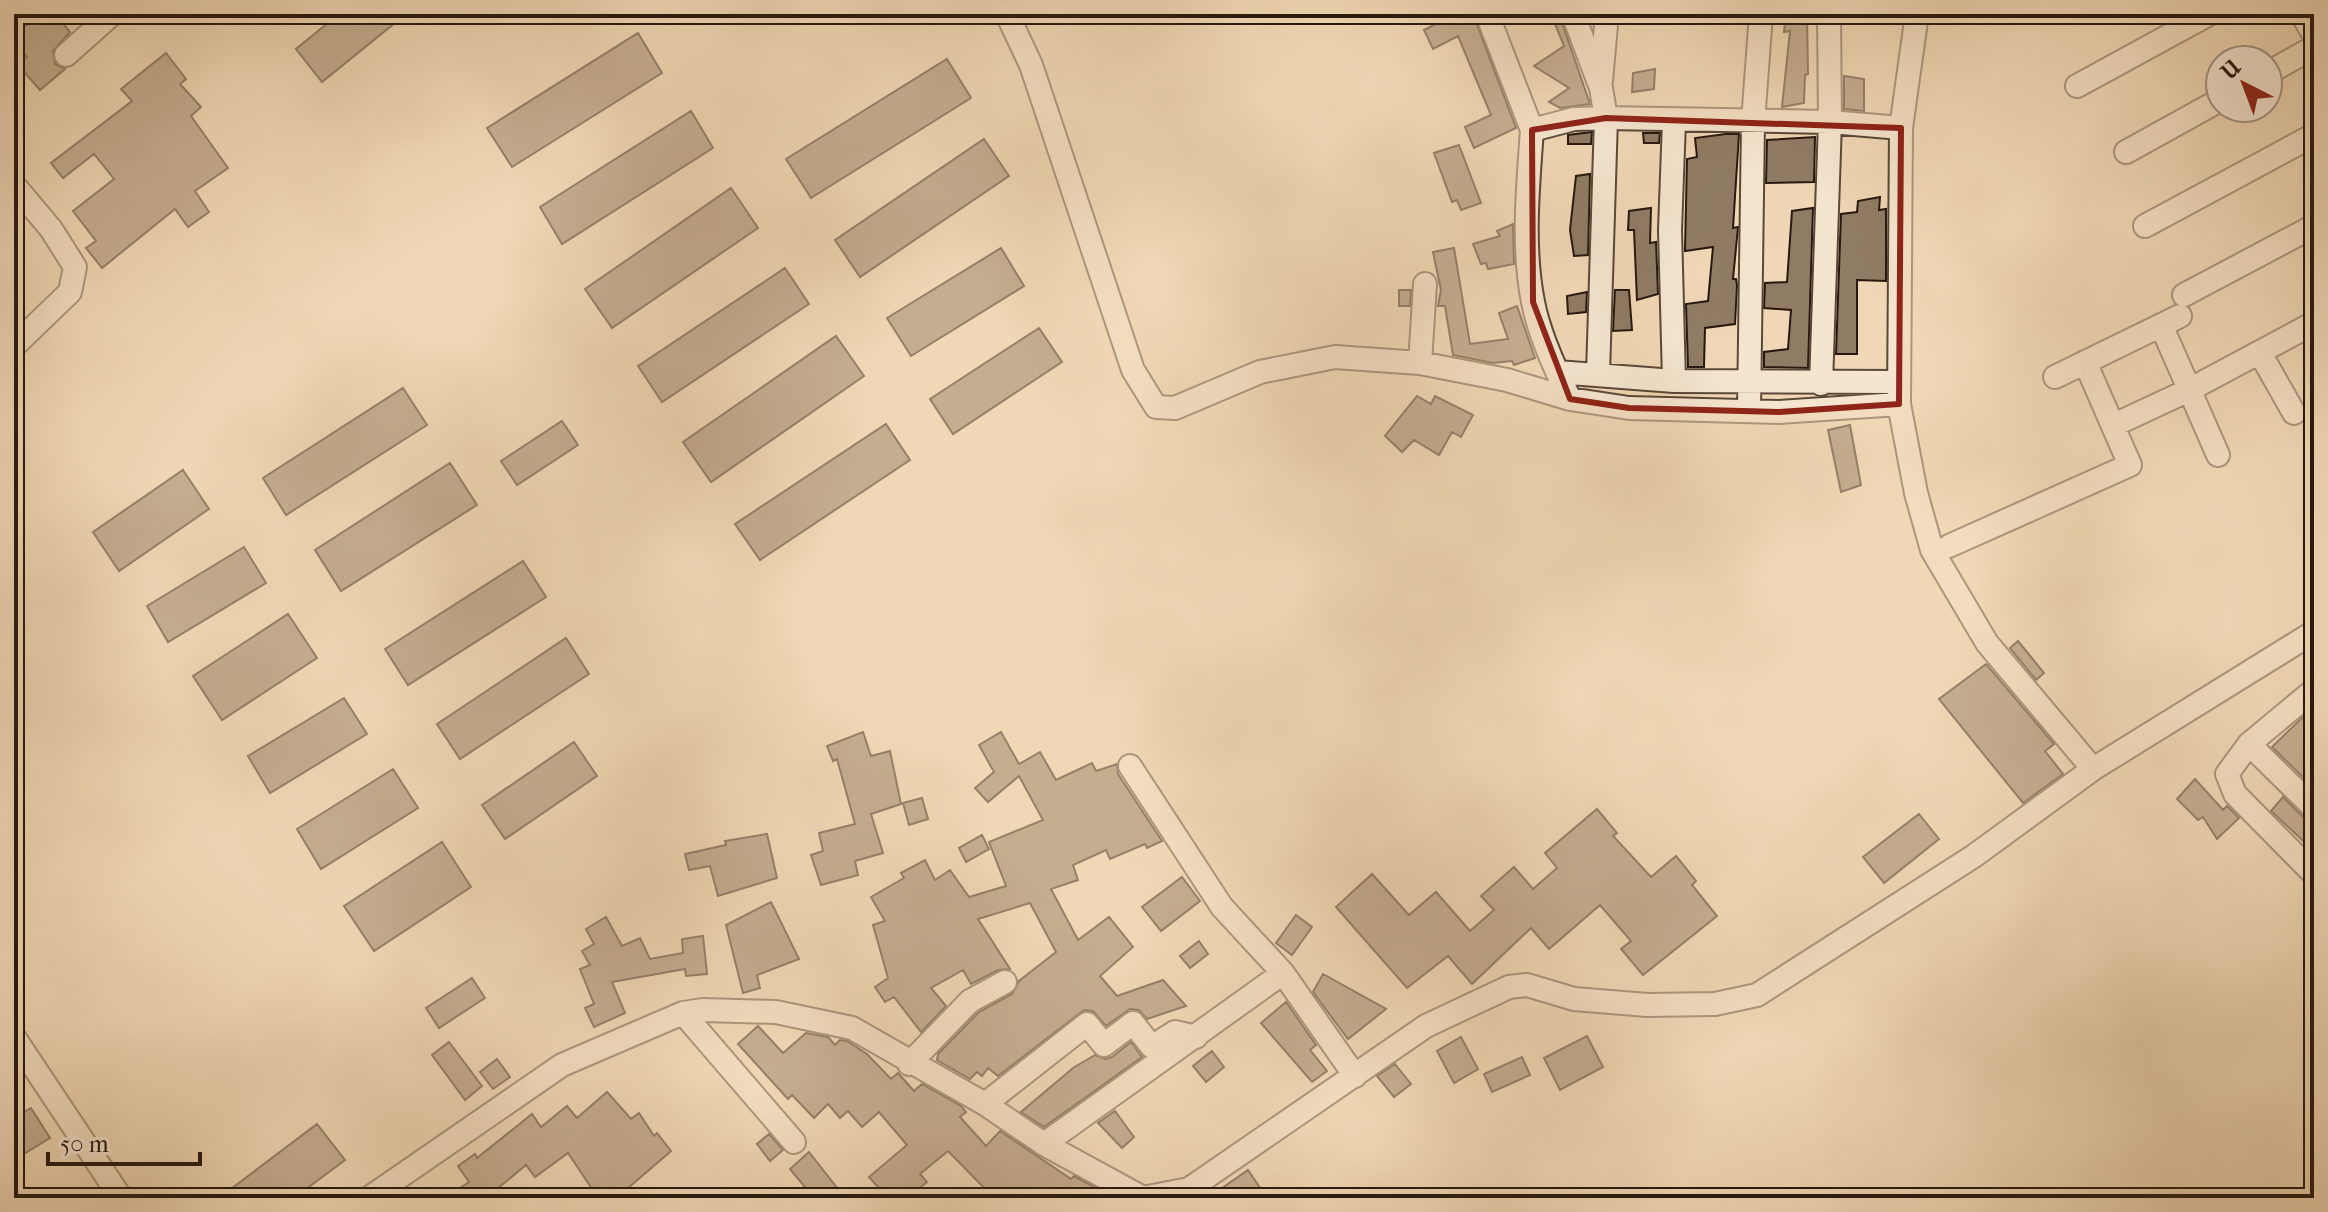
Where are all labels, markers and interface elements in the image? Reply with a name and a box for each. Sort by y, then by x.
north arrow [2204,44,2284,124]
text: U [2215,54,2247,86]
scale bar [48,1116,200,1166]
text: 50 m [60,1130,109,1158]

